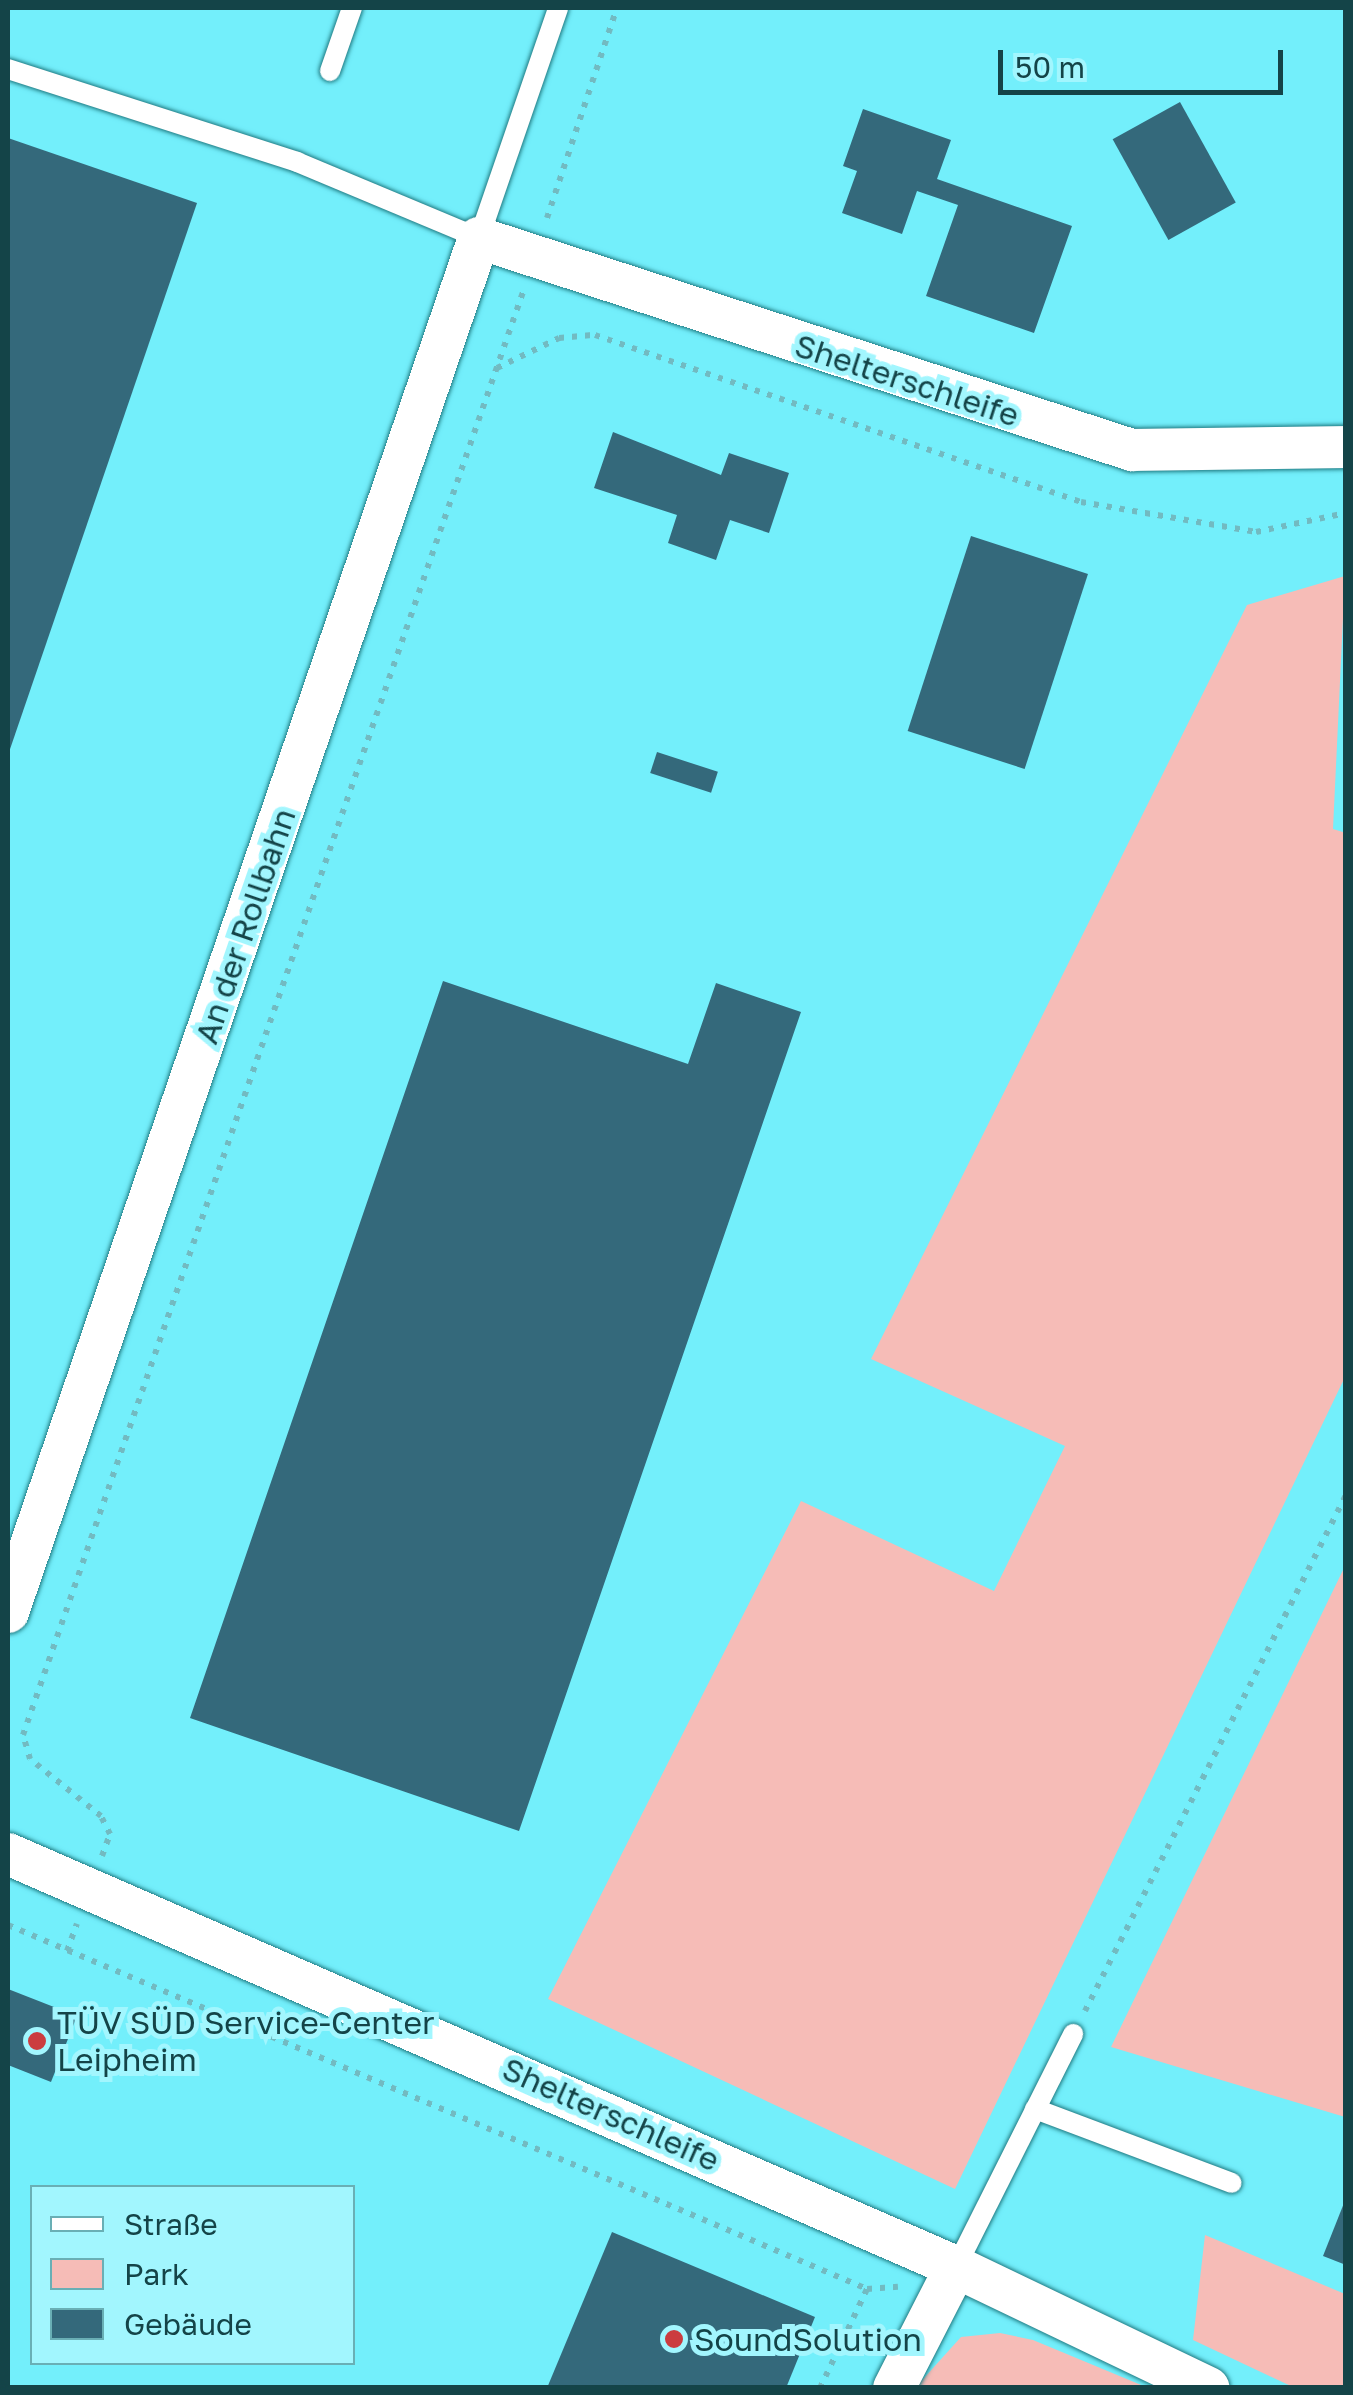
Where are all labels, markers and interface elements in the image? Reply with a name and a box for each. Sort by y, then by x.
scale bar [1003,30,1288,92]
text: 50 m [1015,49,1085,85]
street label: Shelterschleife [790,326,1024,434]
street label: An der Rollbahn [187,803,303,1049]
place label: TÜV SÜD Service-Center Leipheim [57,2004,435,2079]
marker: TÜV SÜD Service-Center Leipheim [26,2030,48,2052]
street label: Shelterschleife [497,2049,725,2179]
legend [30,2185,355,2365]
text: Straße [124,2206,218,2242]
text: Park [124,2256,189,2292]
text: Gebäude [124,2306,252,2342]
place label: SoundSolution [694,2320,922,2358]
marker: SoundSolution [663,2328,685,2350]

